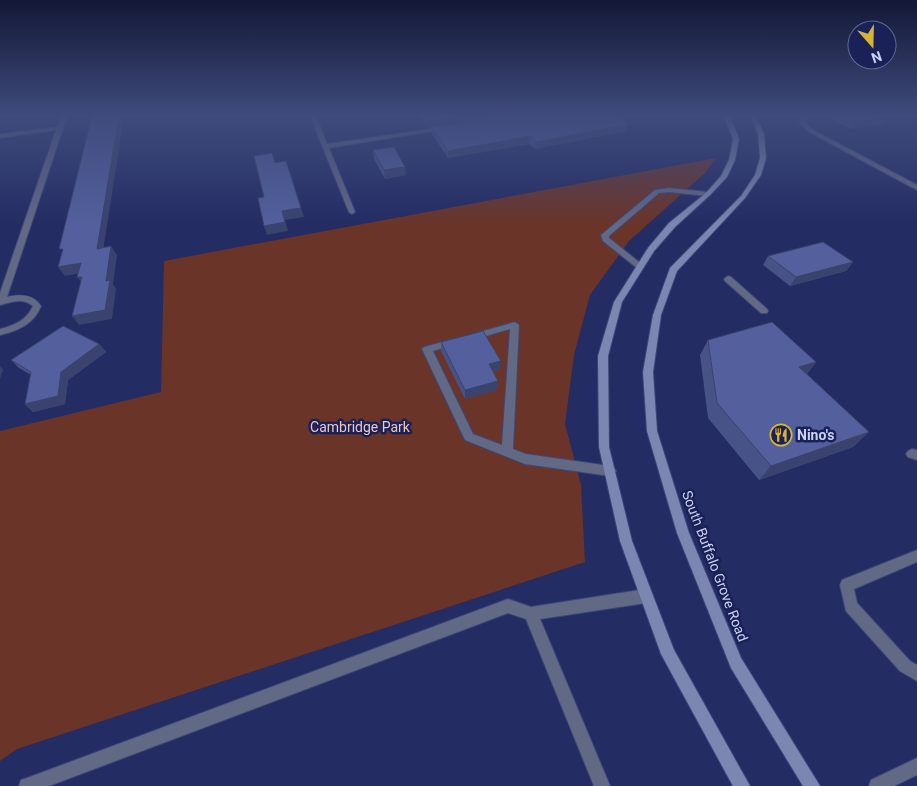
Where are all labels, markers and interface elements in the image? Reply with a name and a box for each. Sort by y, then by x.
north arrow [847,20,897,70]
text: N [869,48,884,66]
park label: Cambridge Park [310,419,411,435]
restaurant icon: Nino's [769,423,793,447]
place label: Nino's [797,427,834,443]
street label: South Buffalo Grove Road [679,488,751,644]

